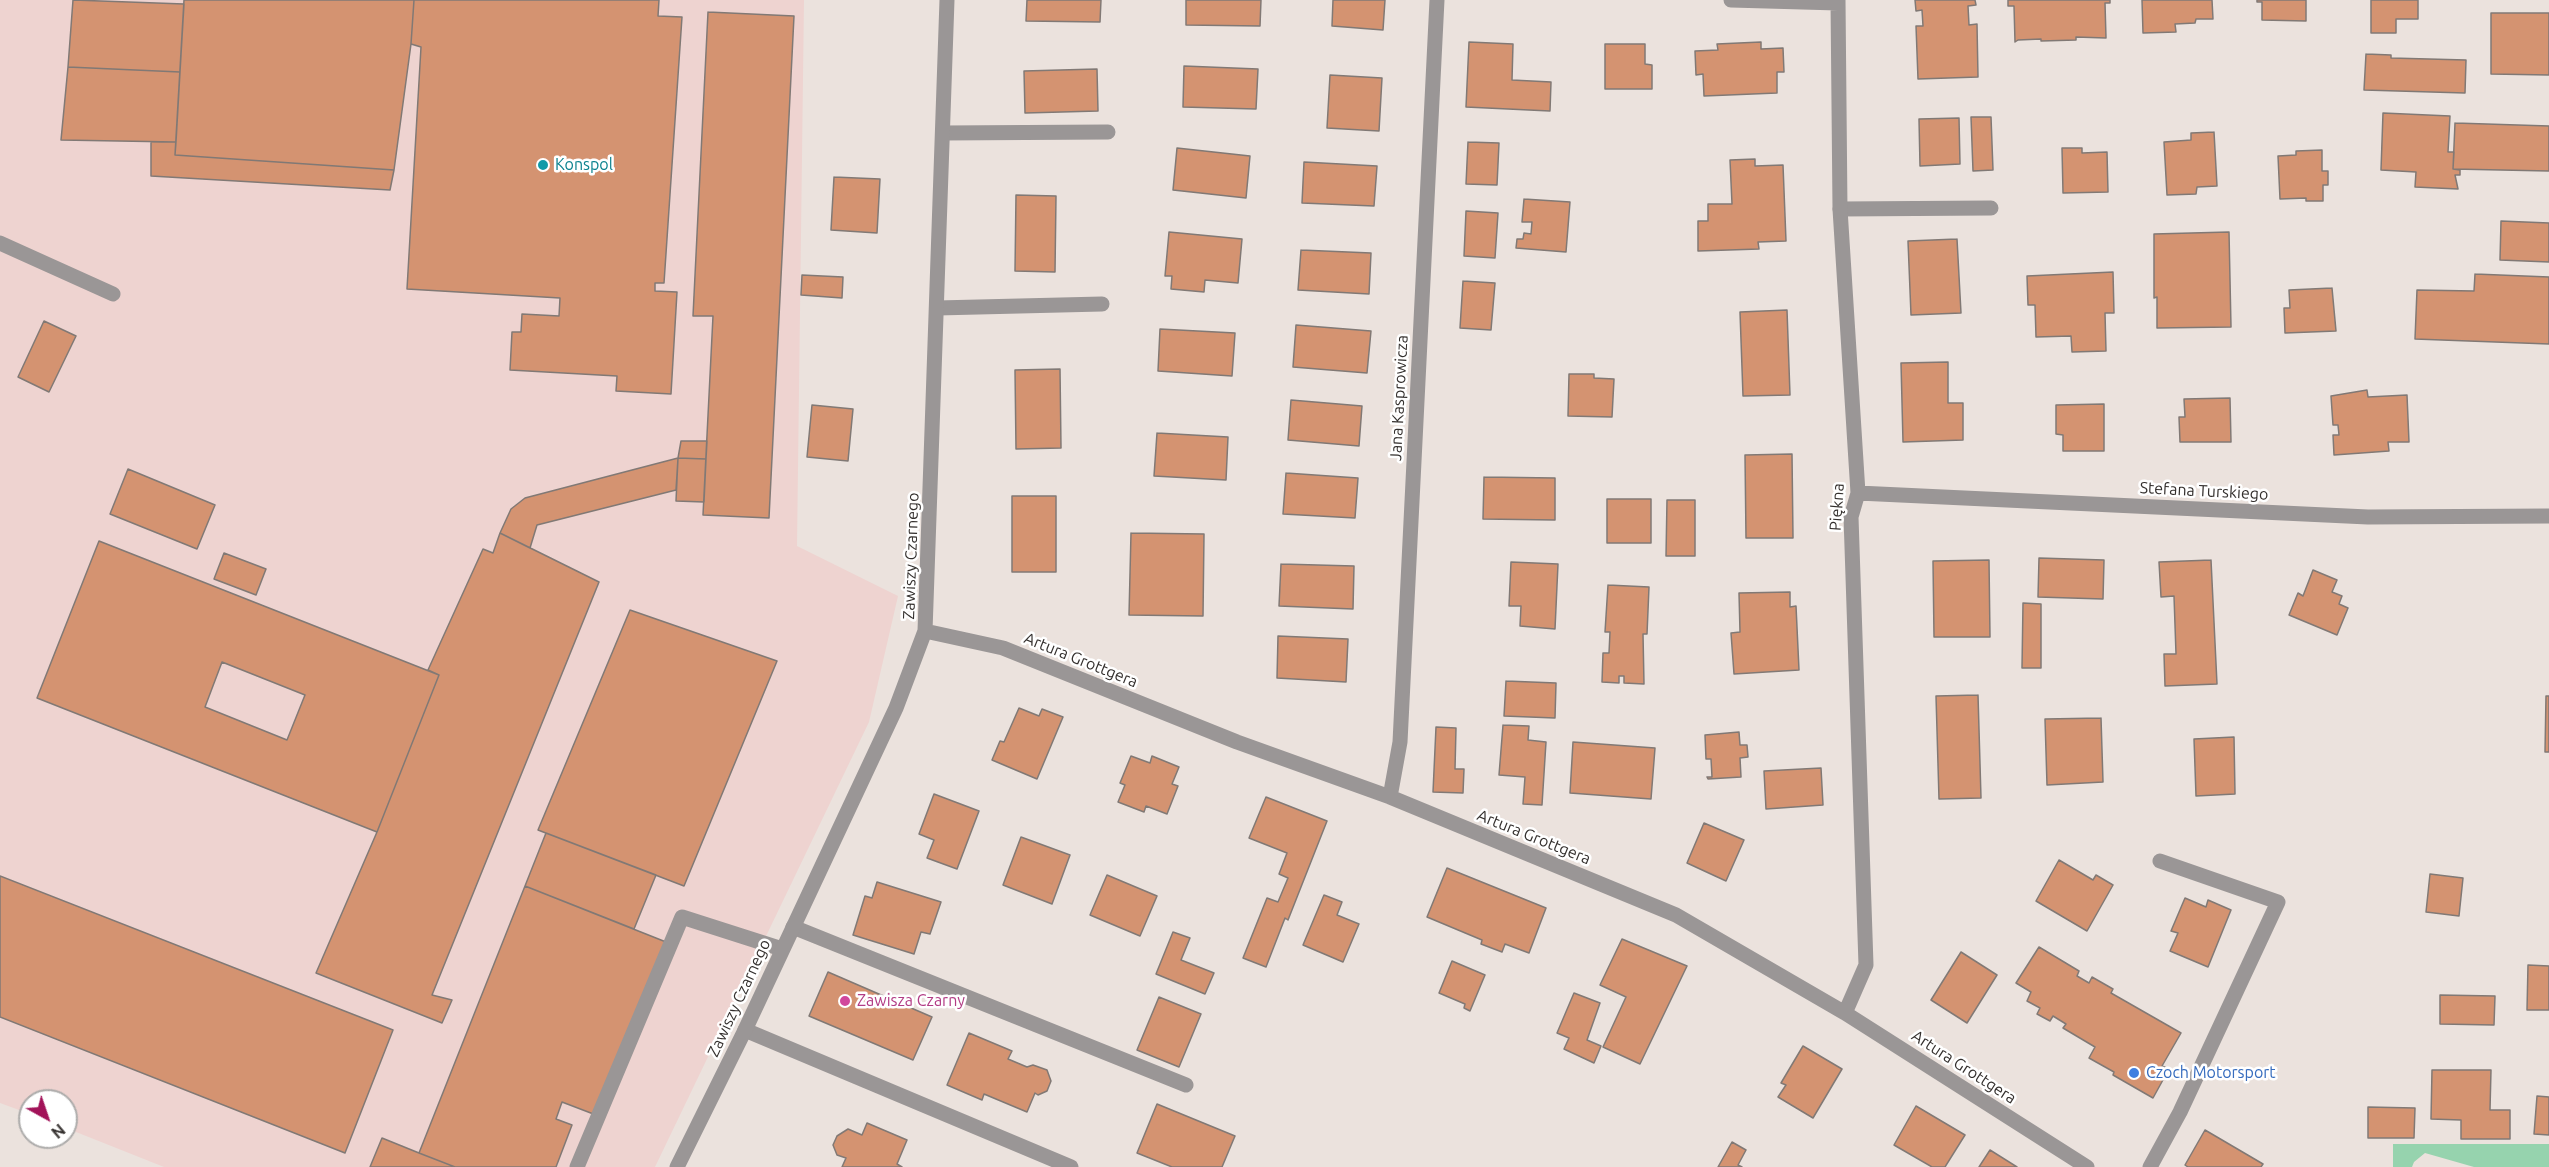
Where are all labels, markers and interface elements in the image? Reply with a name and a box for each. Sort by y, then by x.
place label: Konspol [555,155,613,175]
marker: Konspol [536,158,550,172]
street label: Jana Kasprowicza [1386,335,1412,461]
street label: Stefana Turskiego [2139,478,2269,504]
street label: Piękna [1826,483,1848,531]
street label: Zawiszy Czarnego [899,492,923,620]
street label: Artura Grottgera [1021,628,1141,692]
street label: Artura Grottgera [1474,805,1594,869]
street label: Zawiszy Czarnego [703,936,775,1060]
place label: Zawisza Czarny [857,991,965,1011]
marker: Zawisza Czarny [838,994,852,1008]
street label: Artura Grottgera [1908,1026,2020,1108]
place label: Czoch Motorsport [2146,1063,2276,1083]
marker: Czoch Motorsport [2127,1066,2141,1080]
north arrow [18,1089,78,1149]
text: N [48,1121,69,1142]

